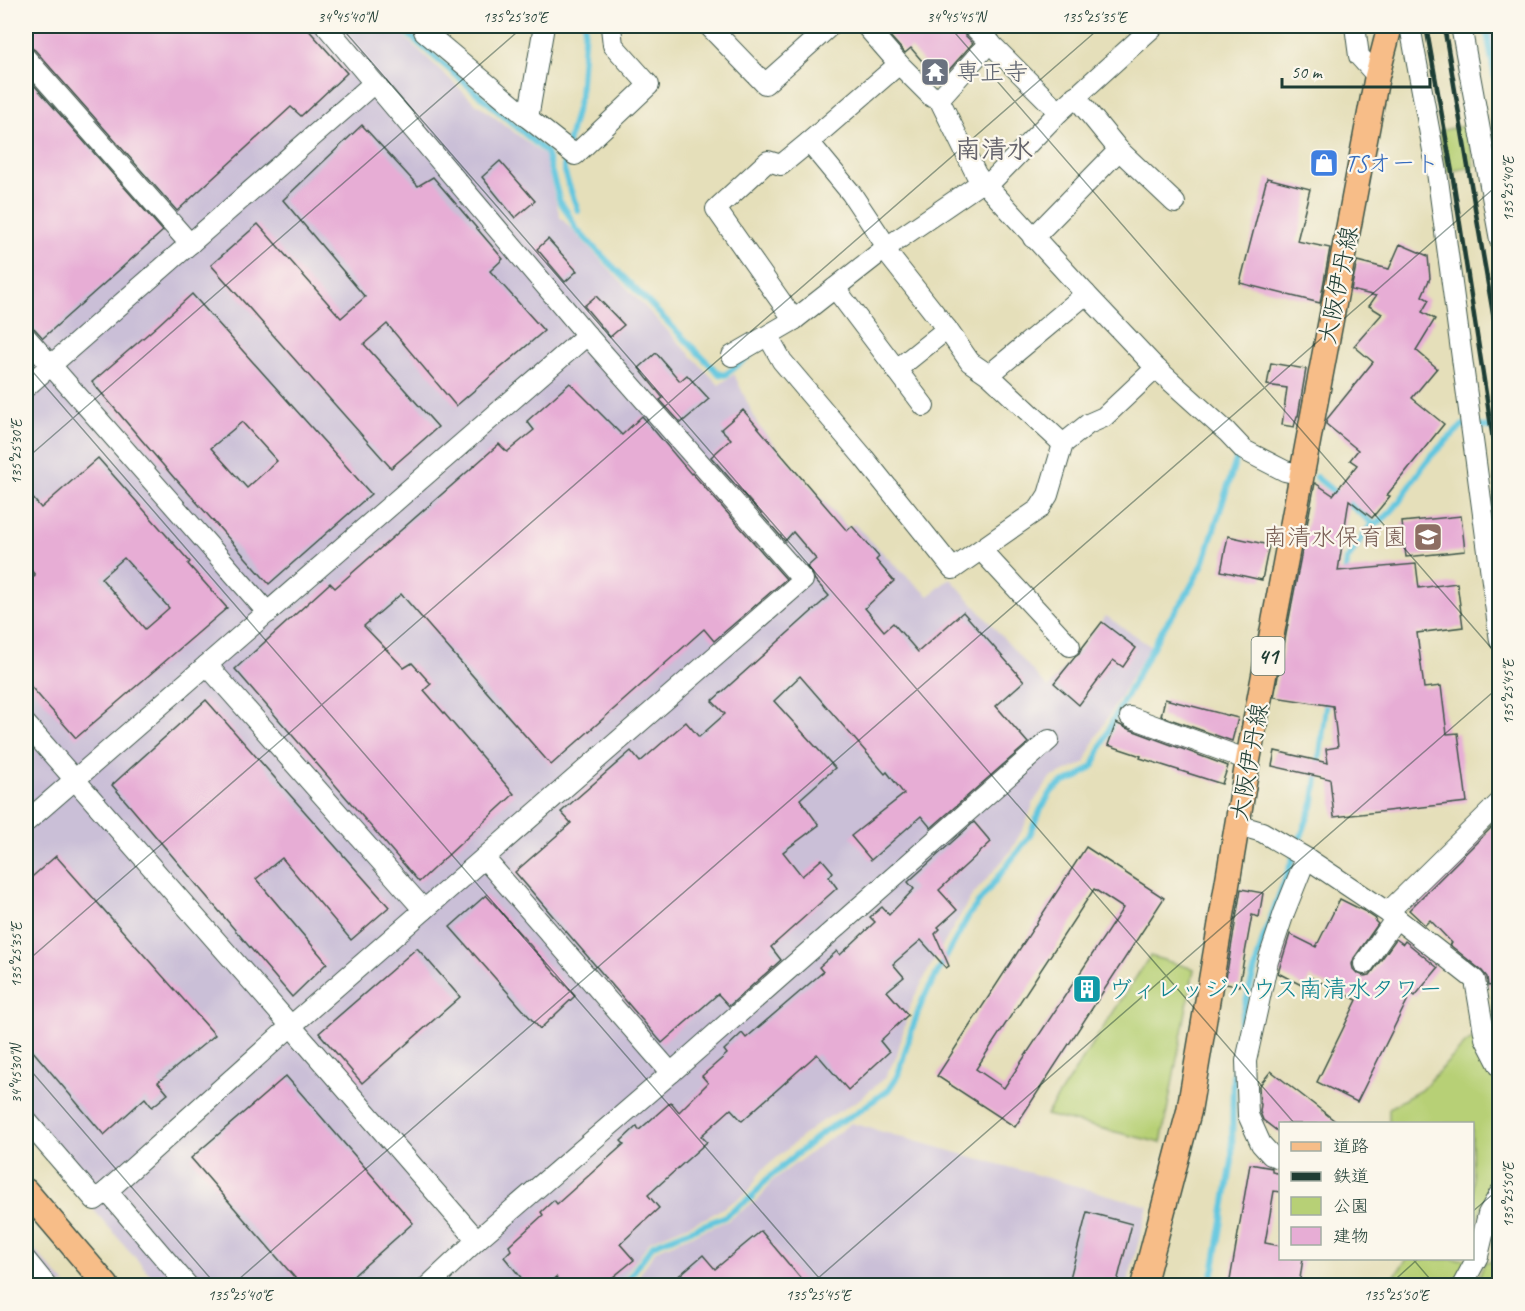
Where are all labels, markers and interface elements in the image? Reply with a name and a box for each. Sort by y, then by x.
text: 34°45'40"N [317,8,380,27]
text: 135°25'30"E [483,8,549,27]
text: 34°45'45"N [926,8,989,27]
text: 135°25'35"E [1062,8,1128,27]
scale bar [1282,51,1430,89]
temple icon: 専正寺 [919,56,951,88]
place label: 専正寺 [956,57,1028,87]
text: 50 m [1291,61,1324,83]
district label: 南清水 [955,133,1033,166]
shop icon: TSオート [1308,147,1340,179]
place label: TSオート [1345,148,1439,178]
text: 135°25'40"E [1499,155,1518,221]
street label: 大阪伊丹線 [1312,223,1364,347]
text: 135°25'30"E [7,418,26,484]
school or university icon: 南清水保育園 [1412,521,1444,553]
place label: 南清水保育園 [1263,522,1407,552]
road number: 41 [1252,637,1284,675]
text: 135°25'45"E [1499,658,1518,724]
street label: 大阪伊丹線 [1224,700,1274,824]
text: 135°25'35"E [7,921,26,987]
building icon: ヴィレッジハウス南清水タワー [1071,973,1103,1005]
place label: ヴィレッジハウス南清水タワー [1108,974,1443,1004]
text: 34°45'30"N [7,1041,26,1104]
legend [1279,1122,1474,1260]
text: 道路 [1333,1135,1369,1157]
text: 135°25'50"E [1499,1161,1518,1227]
text: 鉄道 [1333,1165,1369,1187]
text: 公園 [1333,1195,1369,1217]
text: 建物 [1333,1225,1369,1247]
text: 135°25'40"E [208,1286,274,1305]
text: 135°25'45"E [786,1286,852,1305]
text: 135°25'50"E [1364,1286,1430,1305]

